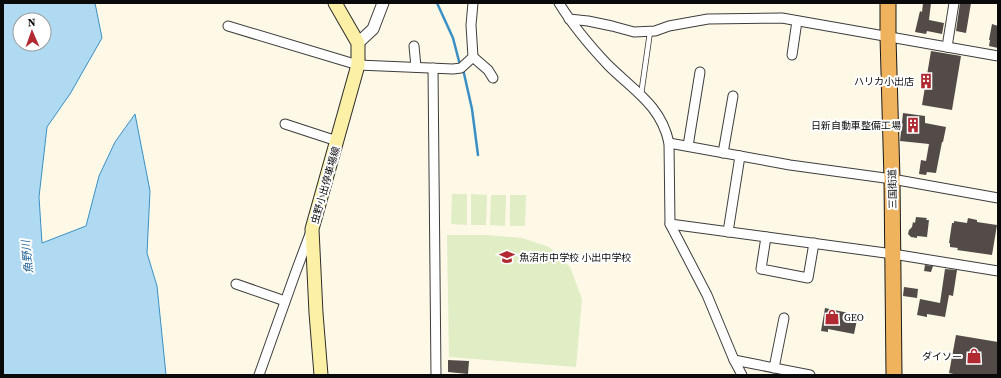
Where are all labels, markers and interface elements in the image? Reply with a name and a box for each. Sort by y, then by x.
north arrow [12,12,52,52]
text: N [27,15,36,30]
building icon: ハリカ小出店 [917,72,935,90]
place label: ハリカ小出店 [854,75,914,88]
building icon: 日新自動車整備工場 [904,116,922,134]
place label: 日新自動車整備工場 [811,119,901,132]
street label: 虫野小出停車場線 [308,145,343,225]
street label: 三国街道 [886,169,899,209]
water label: 魚野川 [18,239,37,274]
school or university icon: 魚沼市中学校 小出中学校 [498,248,516,266]
place label: 魚沼市中学校 小出中学校 [519,251,631,264]
shop icon: GEO [823,308,841,326]
place label: GEO [844,311,864,324]
shop icon: ダイソー [965,347,983,365]
place label: ダイソー [922,350,962,363]

